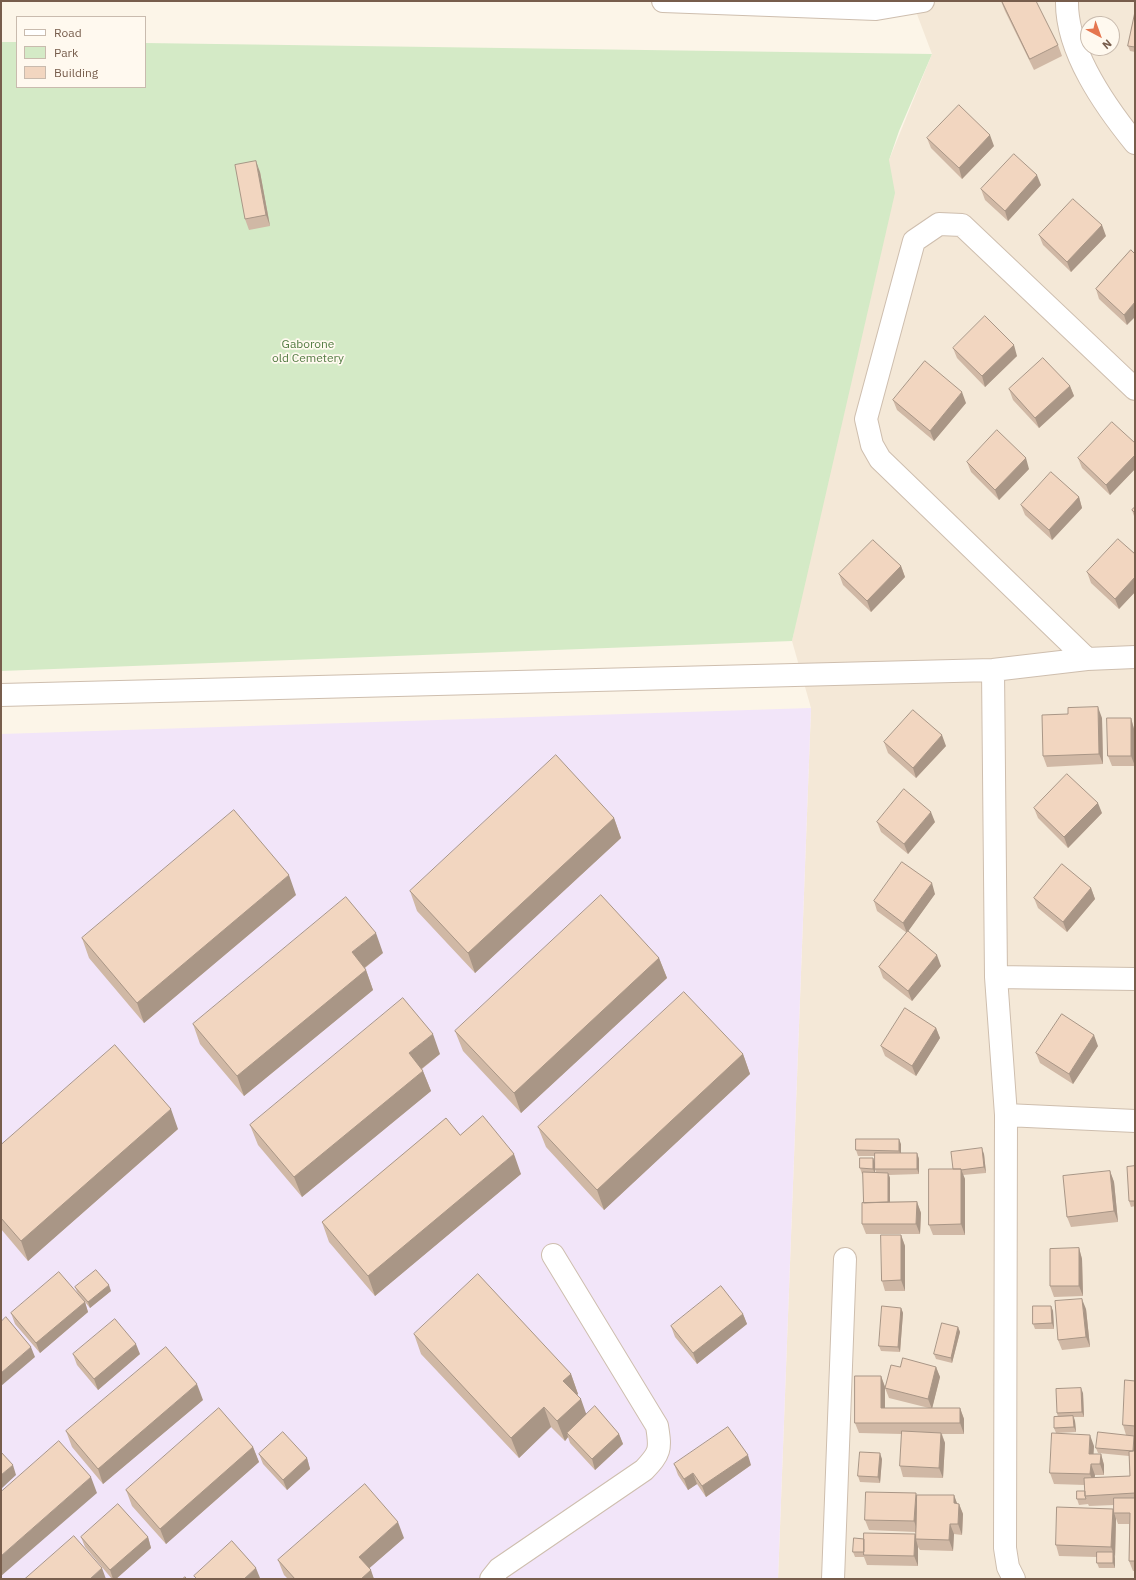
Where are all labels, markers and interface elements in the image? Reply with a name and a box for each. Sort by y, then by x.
legend [16,16,146,88]
north arrow [1080,16,1120,56]
text: Road [54,25,82,40]
text: N [1100,36,1115,52]
text: Park [54,45,78,60]
text: Building [54,65,98,80]
park label: Gaborone old Cemetery [272,338,344,366]

